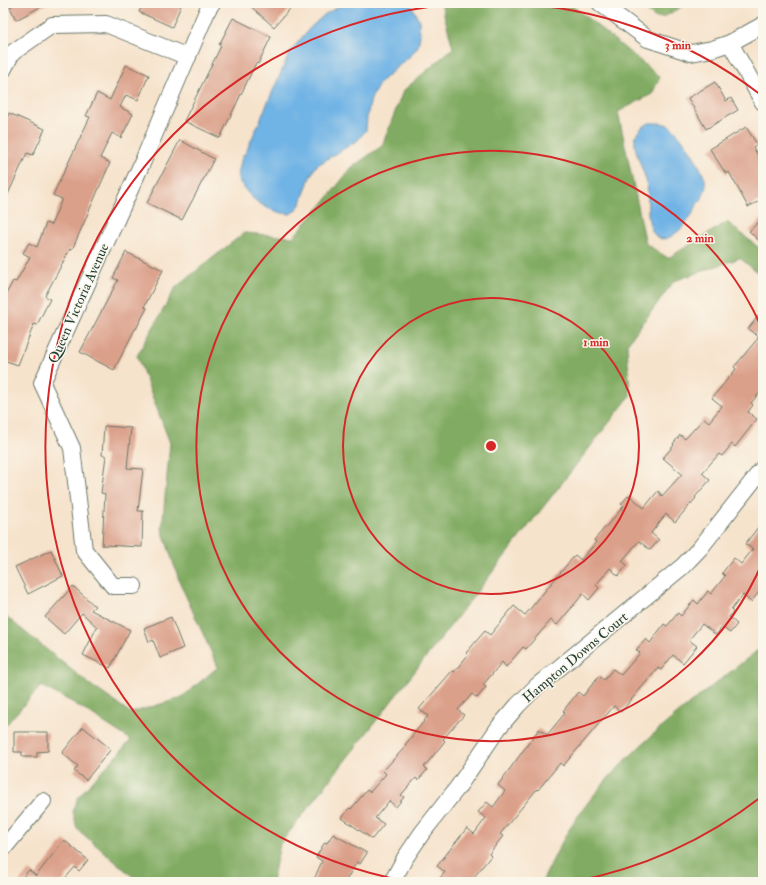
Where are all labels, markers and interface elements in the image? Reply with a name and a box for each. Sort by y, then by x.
text: 3 min [665,38,692,53]
text: 2 min [686,231,714,246]
street label: Queen Victoria Avenue [44,240,113,366]
text: 1 min [583,335,610,350]
centre of rings [484,439,498,453]
street label: Hampton Downs Court [519,608,632,707]

